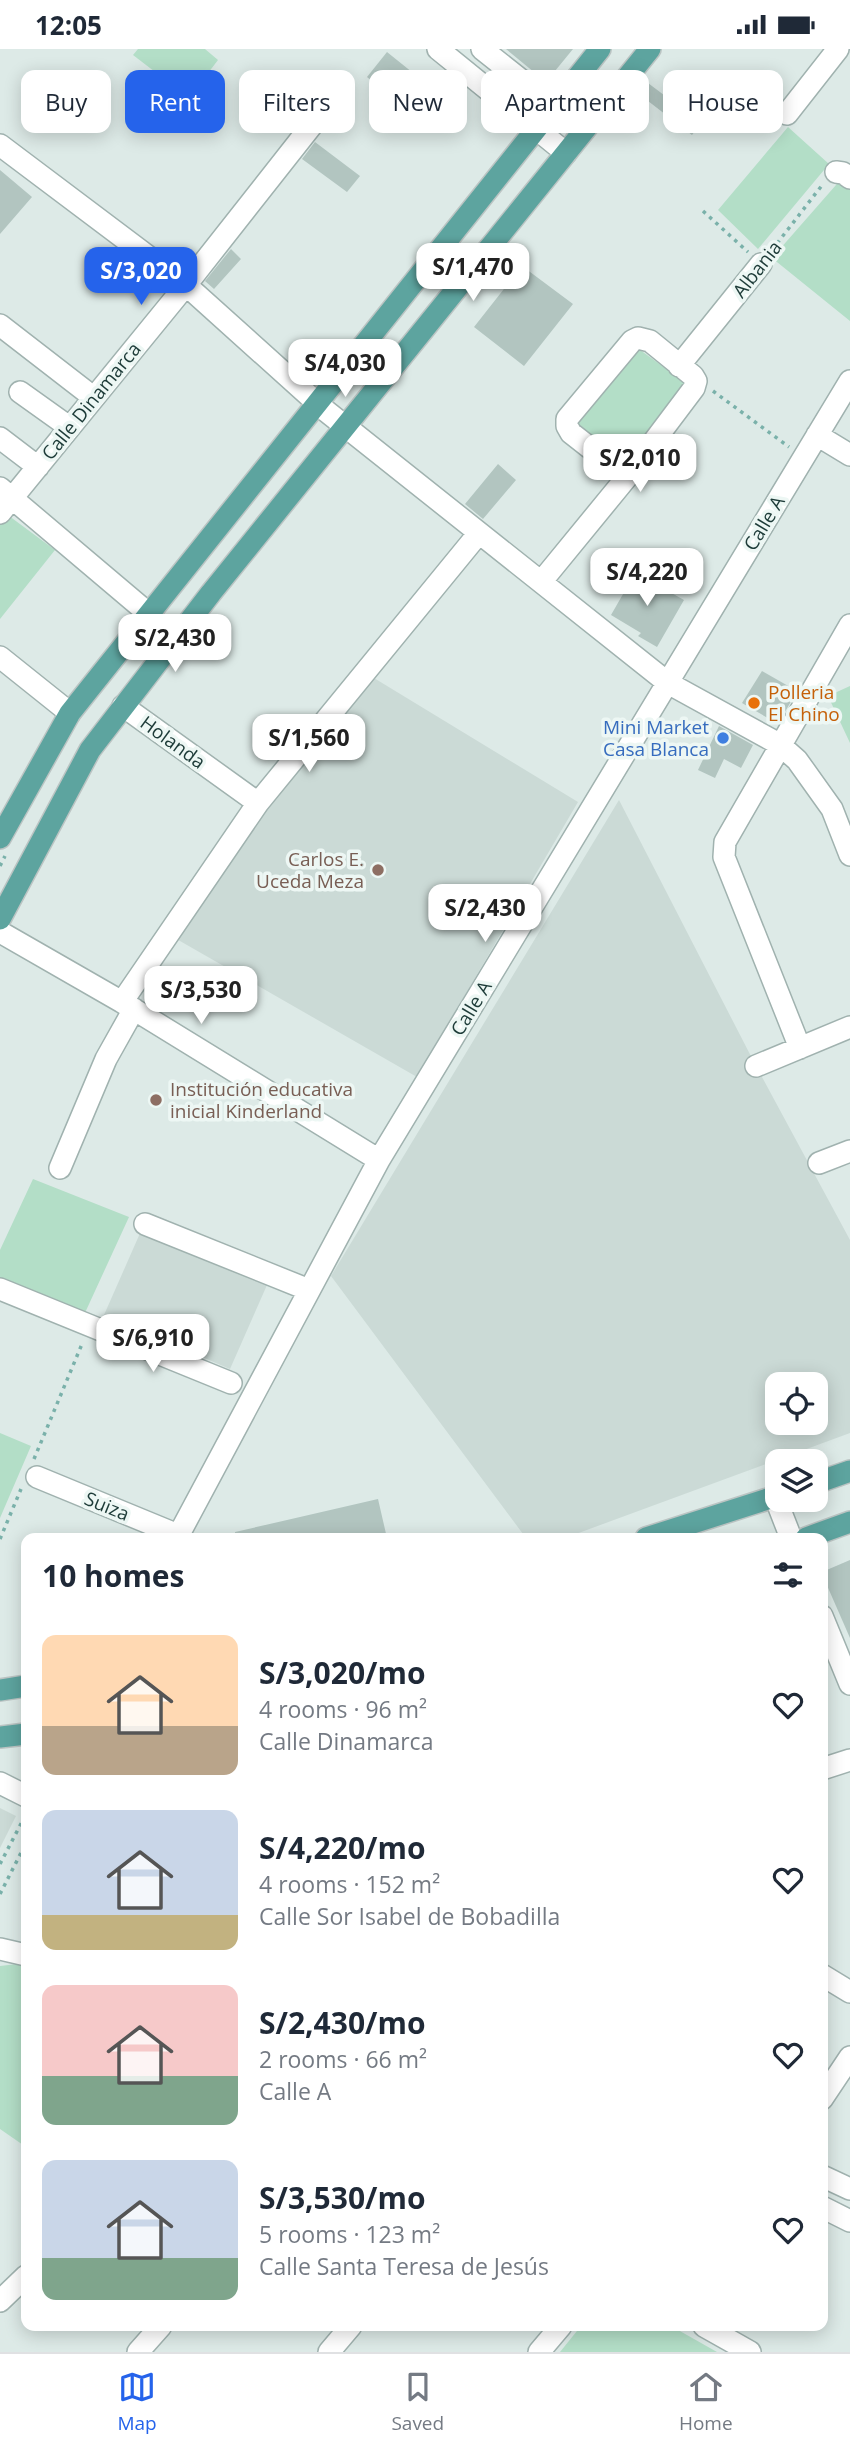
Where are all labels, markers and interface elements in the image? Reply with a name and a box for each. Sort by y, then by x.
text: 12:05 [35,7,102,43]
chip: Buy [21,70,111,133]
chip: Rent [125,70,225,133]
chip: Filters [239,70,355,133]
chip: New [369,70,467,133]
chip: Apartment [481,70,649,133]
chip: House [663,70,783,133]
street label: Albania [726,235,788,303]
pin: S/1,470 [408,243,538,303]
pin: S/3,020 [76,247,206,307]
text: S/1,470 [432,250,514,282]
text: S/3,020 [100,254,182,286]
street label: Calle Dinamarca [36,337,146,465]
pin: S/4,030 [280,339,410,399]
text: S/4,030 [304,346,386,378]
pin: S/2,010 [575,435,705,494]
text: S/2,010 [599,441,681,473]
street label: Calle A [737,491,791,555]
pin: S/4,220 [582,549,712,608]
text: S/4,220 [606,555,688,587]
pin: S/2,430 [110,615,240,674]
text: S/2,430 [134,621,216,653]
place label: Polleria El Chino [768,679,840,727]
marker: Polleria El Chino [746,695,762,711]
street label: Holanda [135,710,211,774]
place label: Mini Market Casa Blanca [603,714,709,762]
pin: S/1,560 [244,715,374,774]
text: S/1,560 [268,721,350,753]
marker: Mini Market Casa Blanca [715,730,731,746]
place label: Carlos E. Uceda Meza [256,846,364,894]
marker: Carlos E. Uceda Meza [370,862,386,878]
pin: S/2,430 [420,885,550,944]
text: S/2,430 [444,891,526,923]
pin: S/3,530 [136,967,266,1026]
text: S/3,530 [160,973,242,1005]
street label: Calle A [444,976,498,1040]
place label: Institución educativa inicial Kinderland [170,1076,353,1124]
marker: Institución educativa inicial Kinderland [148,1092,164,1108]
pin: S/6,910 [88,1315,218,1374]
text: S/6,910 [112,1321,194,1353]
map controls [765,1372,828,1512]
button: locate [765,1372,828,1435]
button: layers [765,1449,828,1512]
street label: Suiza [81,1485,133,1527]
text: 10 homes [42,1555,185,1596]
icon: filters [769,1556,807,1594]
text: S/3,020/mo [259,1652,426,1693]
icon: home [98,1663,182,1747]
icon: heart [769,1686,807,1724]
text: 4 rooms · 96 m² [259,1693,427,1725]
text: Calle Dinamarca [259,1725,433,1757]
text: S/4,220/mo [259,1827,426,1868]
icon: home [98,1838,182,1922]
icon: heart [769,1861,807,1899]
text: 4 rooms · 152 m² [259,1868,440,1900]
text: Calle Sor Isabel de Bobadilla [259,1900,560,1932]
text: S/2,430/mo [259,2002,426,2043]
icon: home [98,2013,182,2097]
icon: heart [769,2036,807,2074]
text: 2 rooms · 66 m² [259,2043,427,2075]
text: Calle A [259,2075,331,2107]
text: S/3,530/mo [259,2177,426,2218]
icon: home [98,2188,182,2272]
icon: heart [769,2211,807,2249]
text: 5 rooms · 123 m² [259,2218,440,2250]
text: Calle Santa Teresa de Jesús [259,2250,549,2282]
tab: Map [117,2368,157,2436]
tab: Saved [391,2368,444,2436]
tab: Home [679,2368,733,2436]

